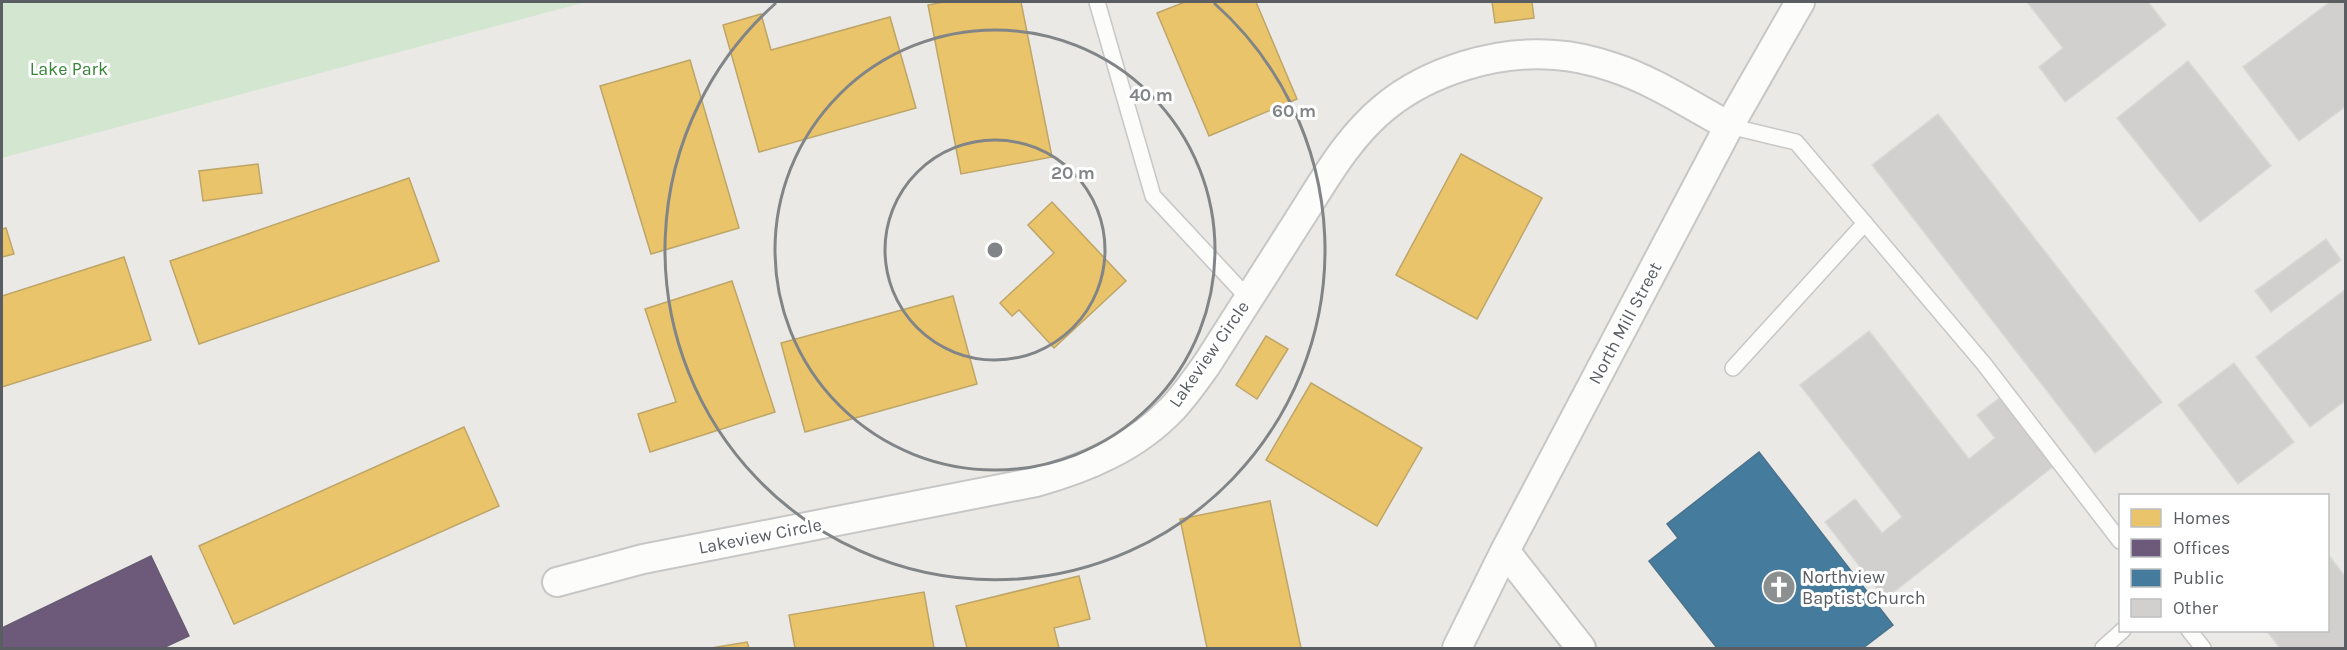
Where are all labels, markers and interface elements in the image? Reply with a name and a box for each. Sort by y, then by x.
park label: Lake Park [30,58,108,80]
text: 40 m [1129,84,1173,106]
text: 60 m [1272,100,1316,122]
text: 20 m [1051,162,1095,184]
centre of rings [985,240,1005,260]
street label: North Mill Street [1584,258,1666,388]
street label: Lakeview Circle [1164,296,1254,412]
legend [2119,494,2329,632]
text: Homes [2173,507,2230,529]
street label: Lakeview Circle [696,513,824,559]
text: Offices [2173,537,2230,559]
place label: Northview Baptist Church [1802,566,1926,609]
text: Public [2173,567,2224,589]
church icon: Northview Baptist Church [1761,569,1797,605]
text: Other [2173,597,2218,619]

